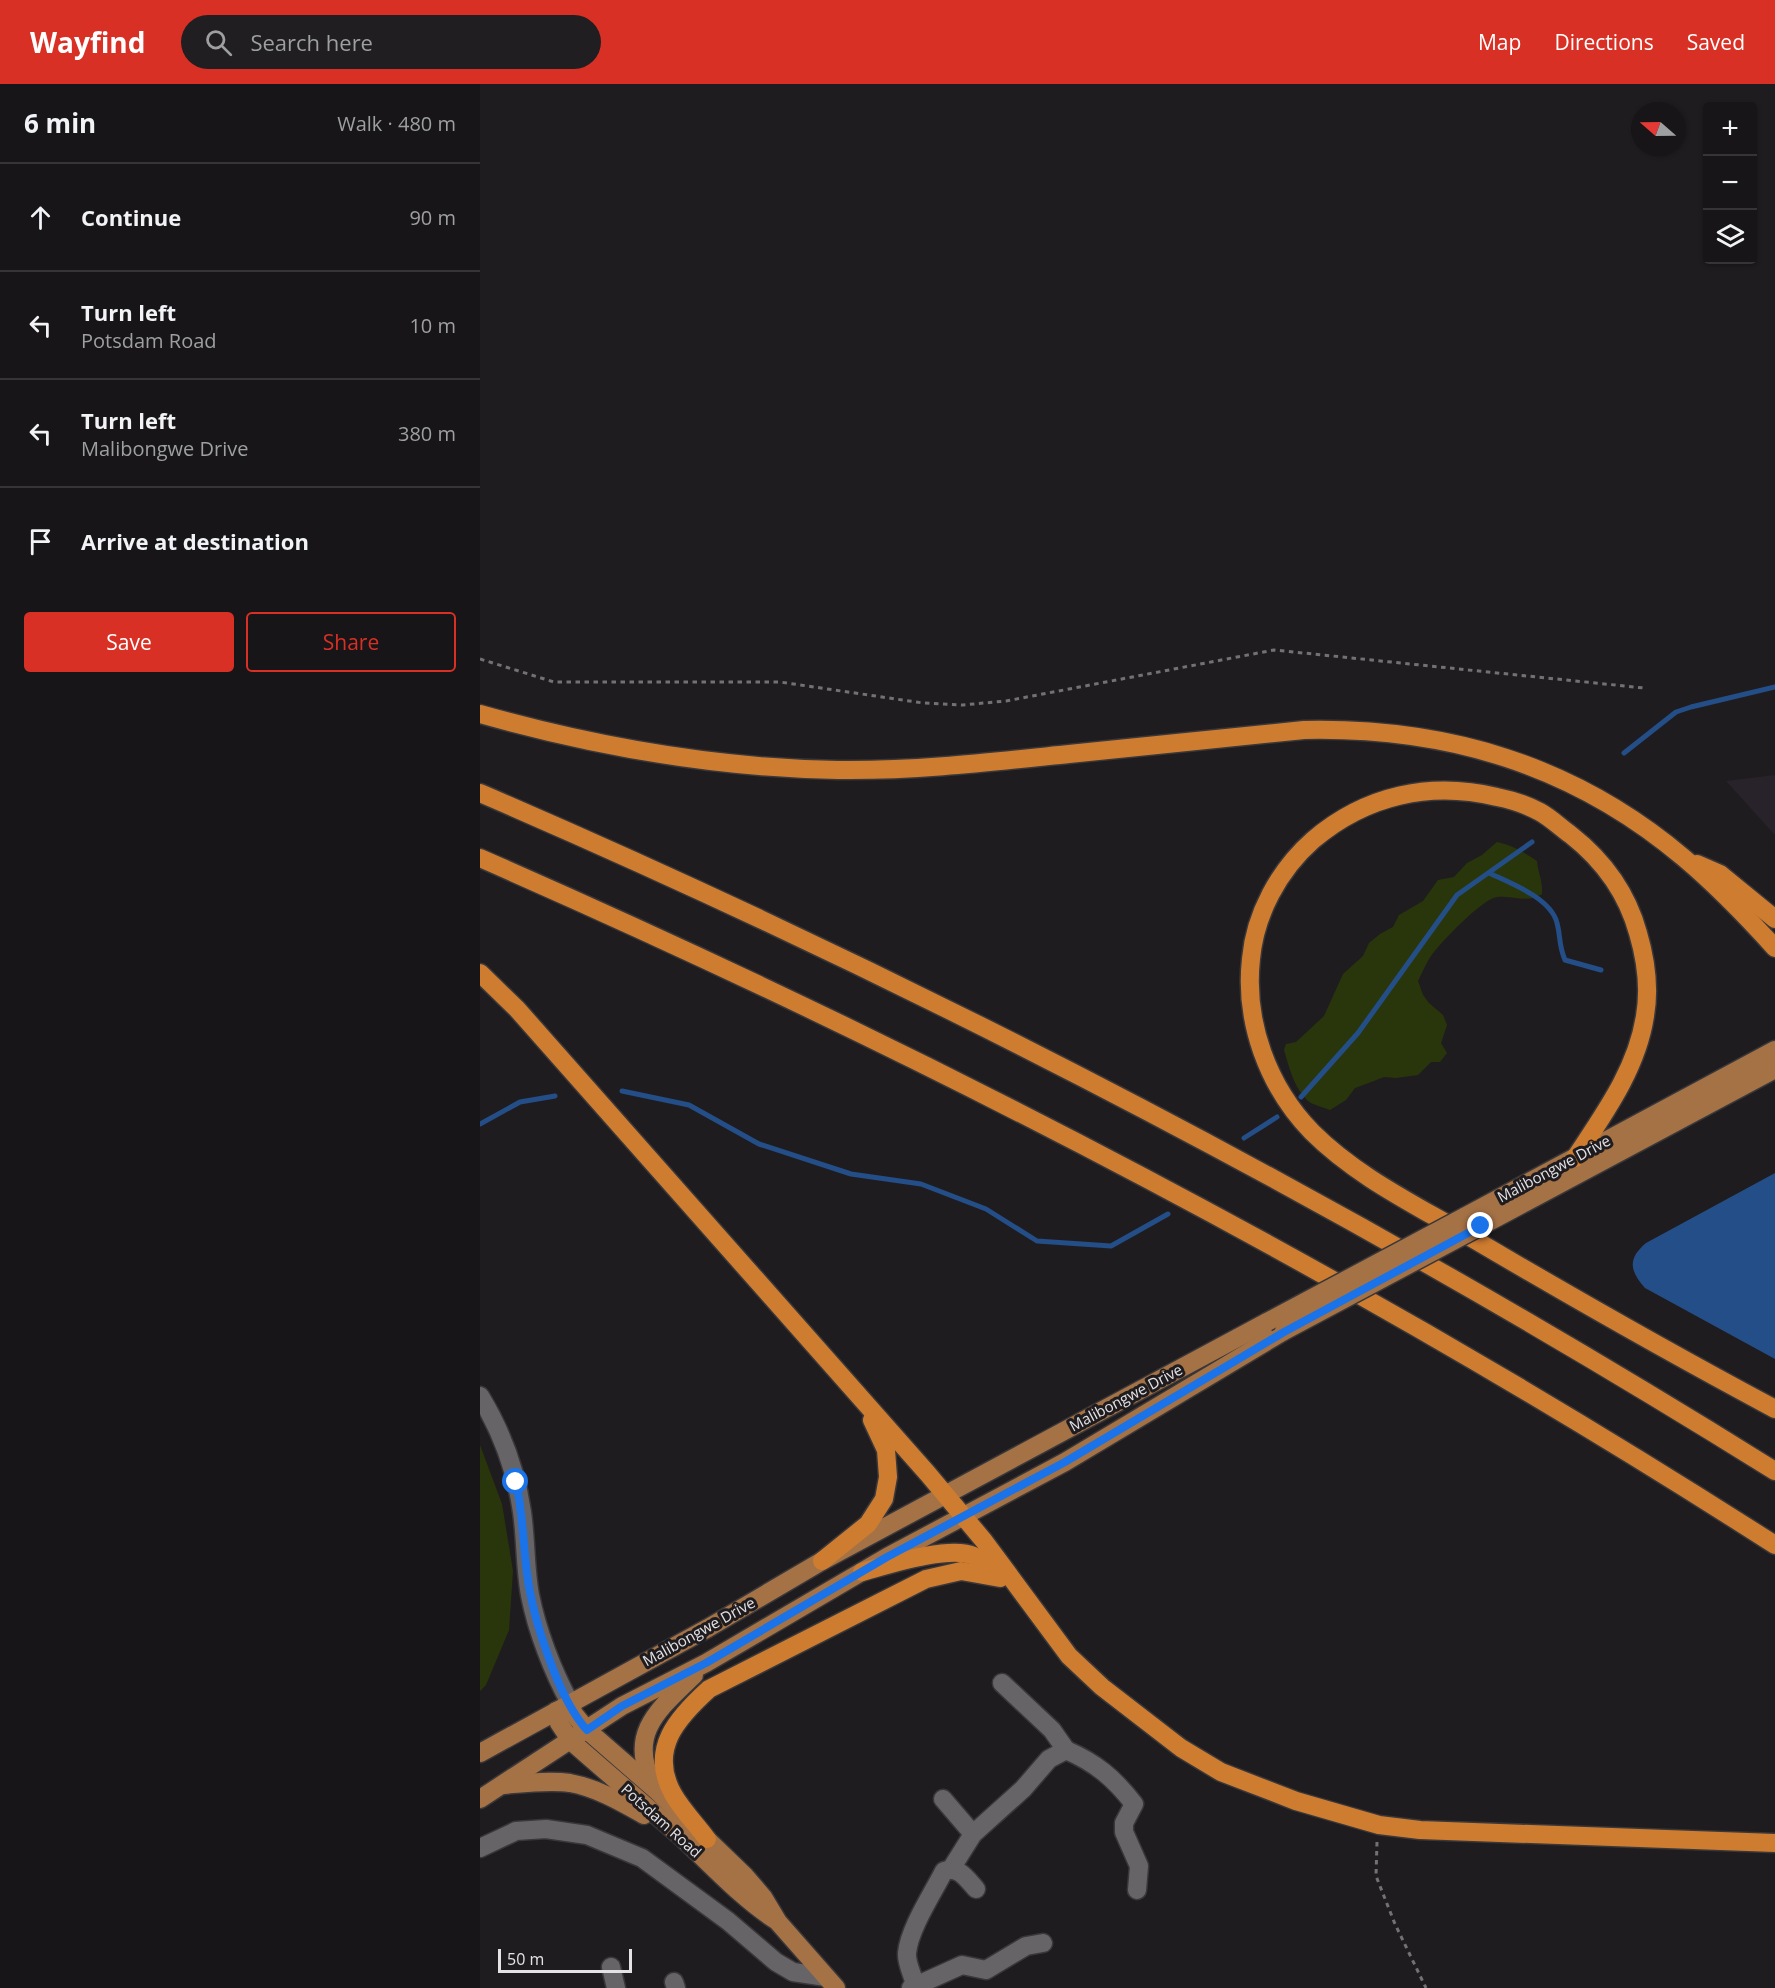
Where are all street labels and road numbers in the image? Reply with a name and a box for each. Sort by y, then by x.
street label: Malibongwe Drive [1493,1130,1614,1206]
street label: Malibongwe Drive [1065,1359,1186,1435]
street label: Malibongwe Drive [639,1592,758,1670]
street label: Potsdam Road [617,1779,706,1862]

